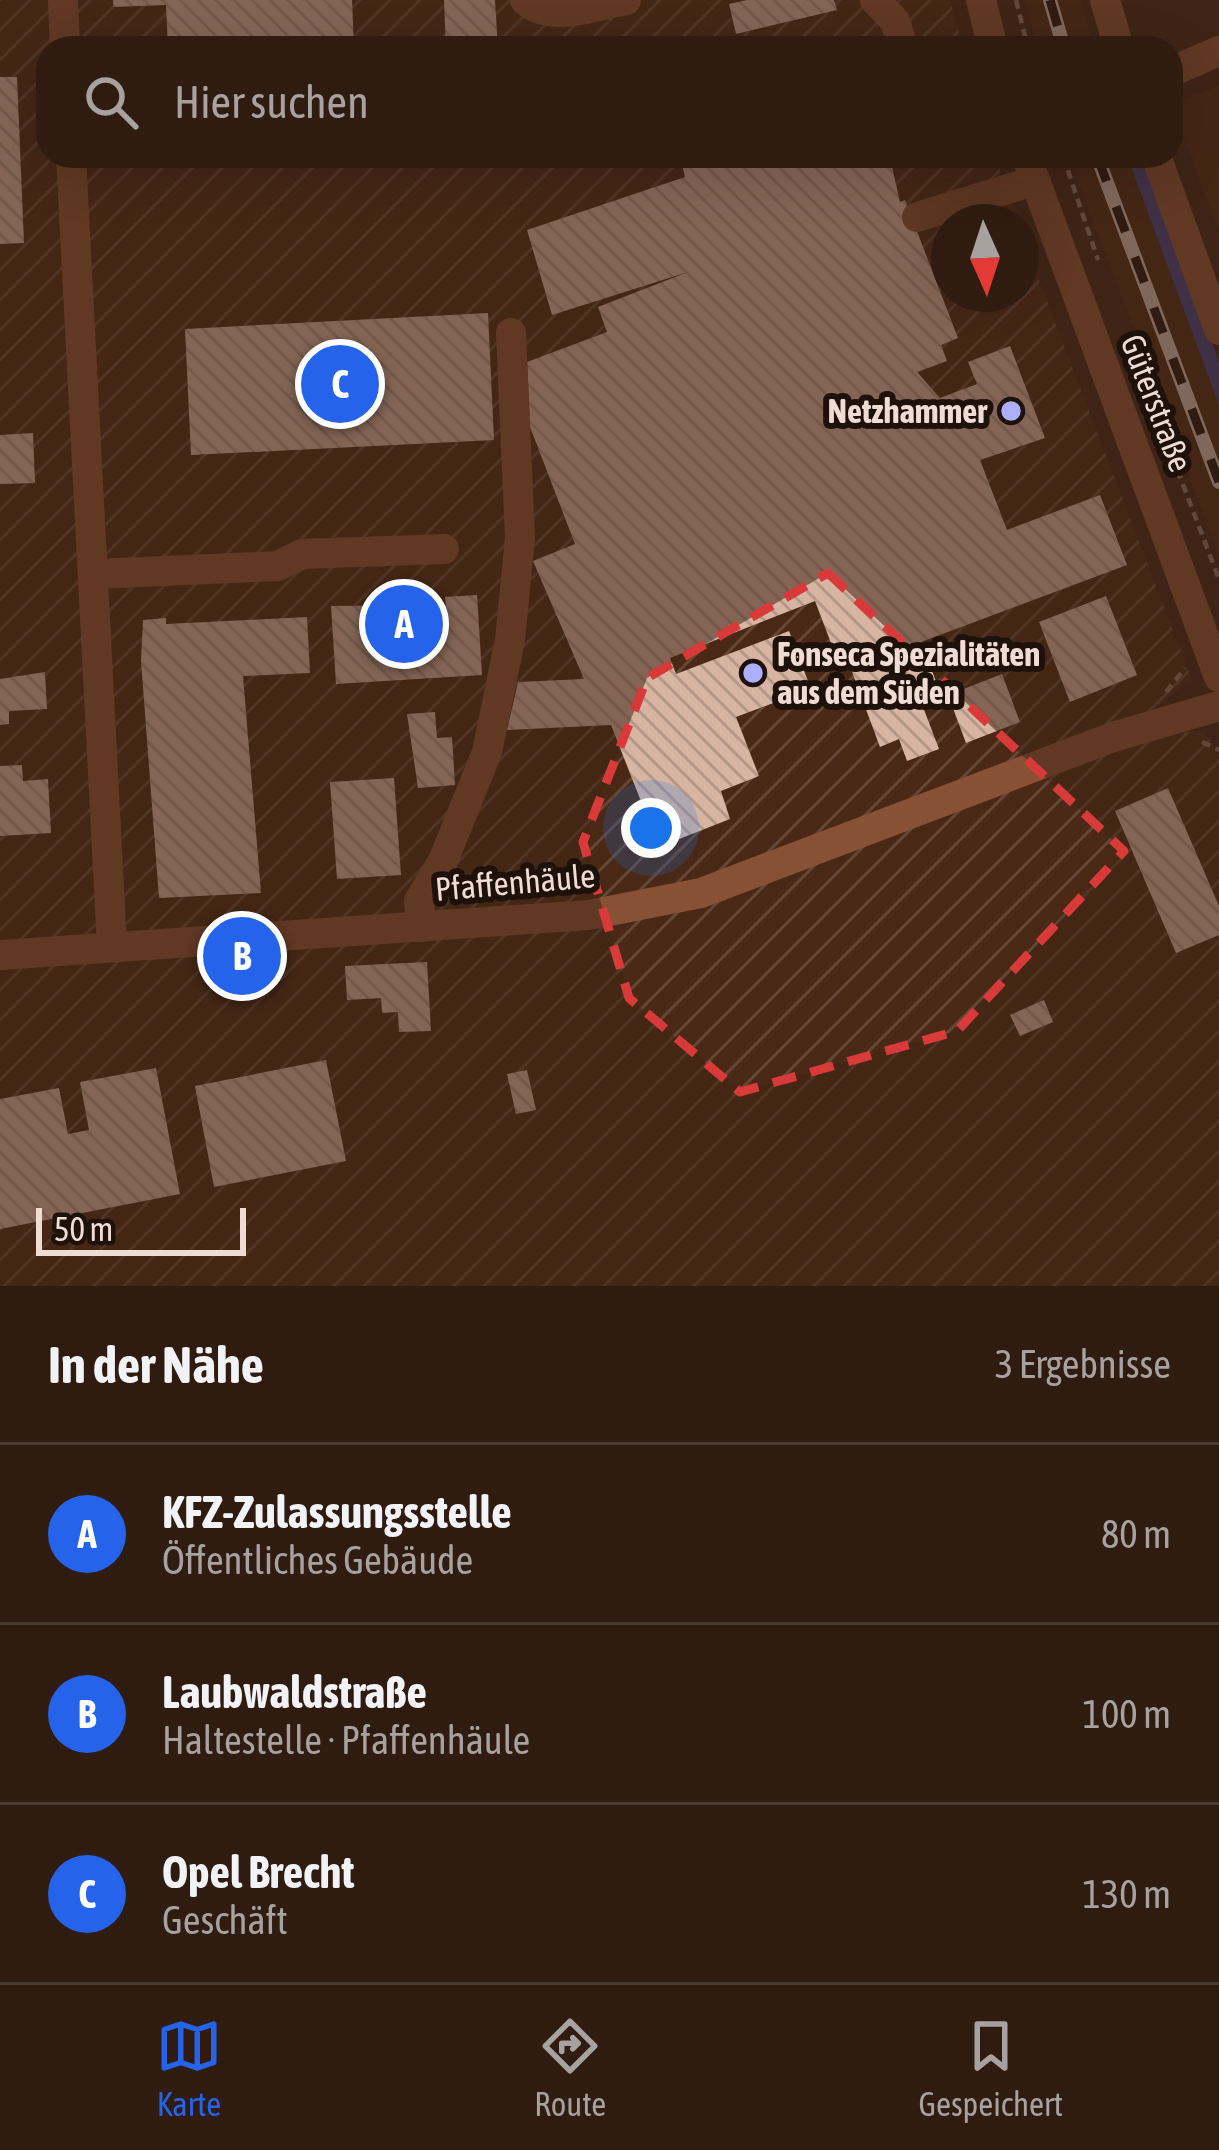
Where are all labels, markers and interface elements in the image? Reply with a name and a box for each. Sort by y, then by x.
search box [36,36,1183,168]
icon: search [78,69,144,135]
text: Hier suchen [174,76,369,128]
north arrow [931,204,1039,312]
street label: Güterstraße [1114,329,1200,477]
pin: C [301,339,379,429]
place label: Netzhammer [828,392,988,430]
marker: Netzhammer [998,398,1024,424]
pin: A [365,579,443,669]
place label: Fonseca Spezialitäten aus dem Süden [777,635,1040,711]
marker: Fonseca Spezialitäten aus dem Süden [740,660,766,686]
your location [621,798,681,858]
street label: Pfaffenhäule [434,856,596,908]
pin: B [203,911,281,1001]
scale bar [36,1202,246,1255]
text: 50 m [54,1210,113,1248]
text: In der Nähe [48,1335,264,1394]
text: 3 Ergebnisse [995,1342,1171,1386]
text: KFZ-Zulassungsstelle [162,1486,512,1538]
text: A [77,1512,97,1556]
text: 80 m [1101,1512,1171,1556]
text: Öffentliches Gebäude [162,1538,473,1582]
text: Laubwaldstraße [162,1666,427,1718]
text: B [78,1692,96,1736]
text: 100 m [1083,1692,1171,1736]
text: Haltestelle · Pfaffenhäule [162,1718,530,1762]
text: Opel Brecht [162,1846,354,1898]
text: C [78,1872,96,1916]
text: 130 m [1083,1872,1171,1916]
text: Geschäft [162,1898,288,1942]
tab: Karte [156,2013,222,2123]
tab: Route [534,2013,606,2123]
tab: Gespeichert [918,2013,1063,2123]

